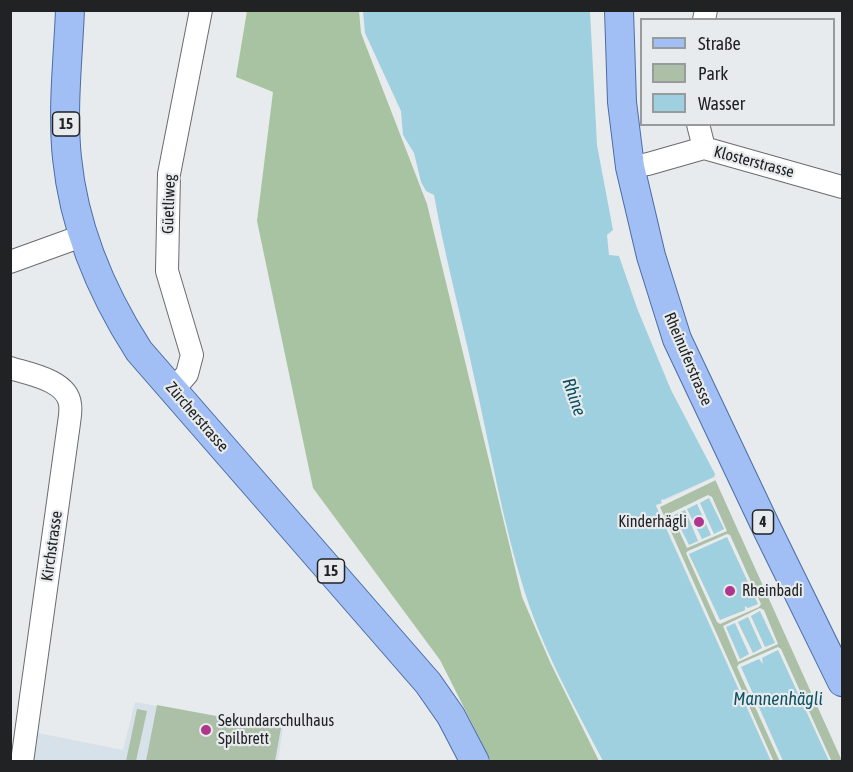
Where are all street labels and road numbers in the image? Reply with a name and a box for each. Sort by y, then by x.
road number: 15 [52,112,80,136]
street label: Klosterstrasse [712,142,796,182]
street label: Güetliweg [158,174,180,234]
street label: Rheinuferstrasse [660,310,716,408]
street label: Zürcherstrasse [162,378,232,456]
street label: Kirchstrasse [38,510,66,582]
road number: 4 [752,510,774,534]
road number: 15 [318,559,344,583]

